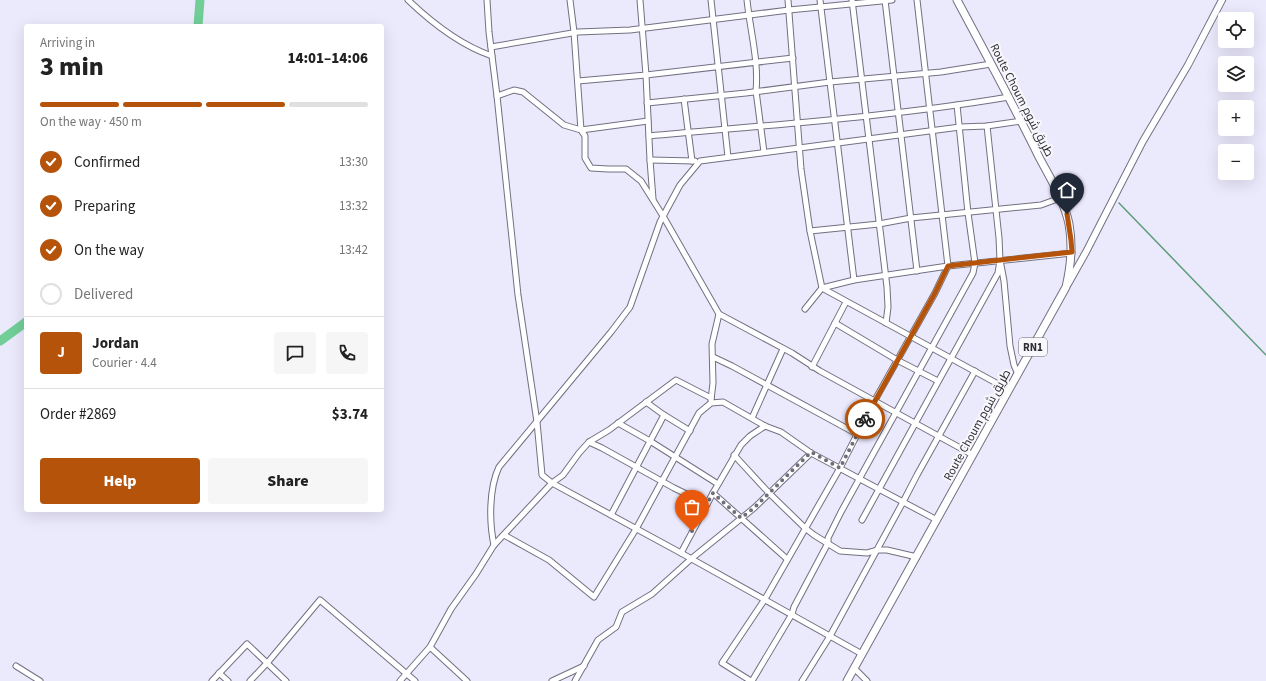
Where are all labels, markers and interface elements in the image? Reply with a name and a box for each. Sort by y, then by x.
map controls [1218,12,1254,180]
button: locate [1218,12,1254,48]
text: Arriving in [40,34,95,52]
street label: Route Choum طريق شوم [986,41,1058,160]
text: 3 min [40,48,104,85]
text: 14:01–14:06 [287,48,368,69]
button: layers [1218,56,1254,92]
button: + [1218,100,1254,136]
text: On the way · 450 m [40,113,142,131]
button: − [1218,144,1254,180]
icon: check [40,151,62,173]
text: Confirmed [74,152,140,173]
text: 13:30 [339,153,368,171]
pin [1050,173,1084,214]
icon: home [1056,179,1078,201]
icon: check [40,195,62,217]
text: Preparing [74,196,135,217]
text: 13:32 [339,197,368,215]
icon: check [40,239,62,261]
text: On the way [74,240,144,261]
text: 13:42 [339,241,368,259]
text: Delivered [74,284,133,305]
button: chat [274,332,316,374]
button: phone [326,332,368,374]
text: Jordan [92,333,139,354]
road number: RN1 [1019,338,1047,356]
text: J [57,342,65,363]
text: Courier · 4.4 [92,354,157,372]
street label: Route Choum طريق شوم [940,366,1015,484]
courier [845,399,885,439]
text: Order #2869 [40,404,116,425]
text: $3.74 [332,404,368,425]
icon: bike [854,408,876,430]
button: Help [40,458,200,504]
button: Share [208,458,368,504]
pin [675,490,709,531]
icon: bag [681,496,703,518]

